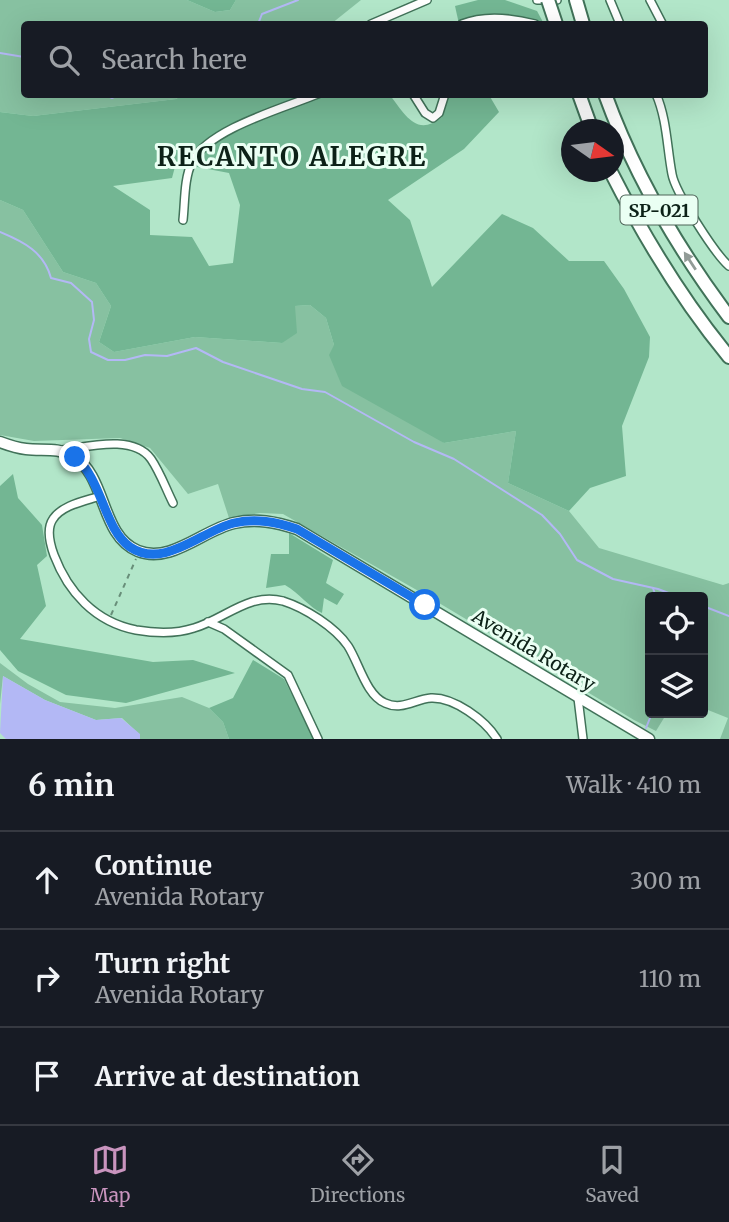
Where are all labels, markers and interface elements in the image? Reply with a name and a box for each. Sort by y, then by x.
search box [21,21,708,98]
icon: search [45,41,83,79]
text: Search here [101,43,247,76]
north arrow [561,119,624,182]
district label: RECANTO ALEGRE [157,140,427,173]
road number: SP-021 [620,196,698,224]
one-way arrow [683,252,696,271]
route end [59,441,90,472]
route start [409,589,440,620]
map controls [645,592,708,718]
button: locate [645,592,708,655]
street label: Avenida Rotary [467,603,600,696]
button: layers [645,655,708,718]
text: 6 min [28,766,114,804]
text: Walk · 410 m [566,770,701,799]
text: Continue [95,849,212,882]
icon: ahead [28,861,66,899]
text: 300 m [630,866,701,895]
text: Avenida Rotary [95,882,264,911]
text: Turn right [95,947,230,980]
icon: right [28,959,66,997]
text: 110 m [639,964,701,993]
text: Avenida Rotary [95,980,264,1009]
icon: arrive [28,1057,66,1095]
text: Arrive at destination [95,1060,360,1093]
tab: Map [90,1141,130,1207]
tab: Directions [310,1141,405,1207]
tab: Saved [585,1141,639,1207]

